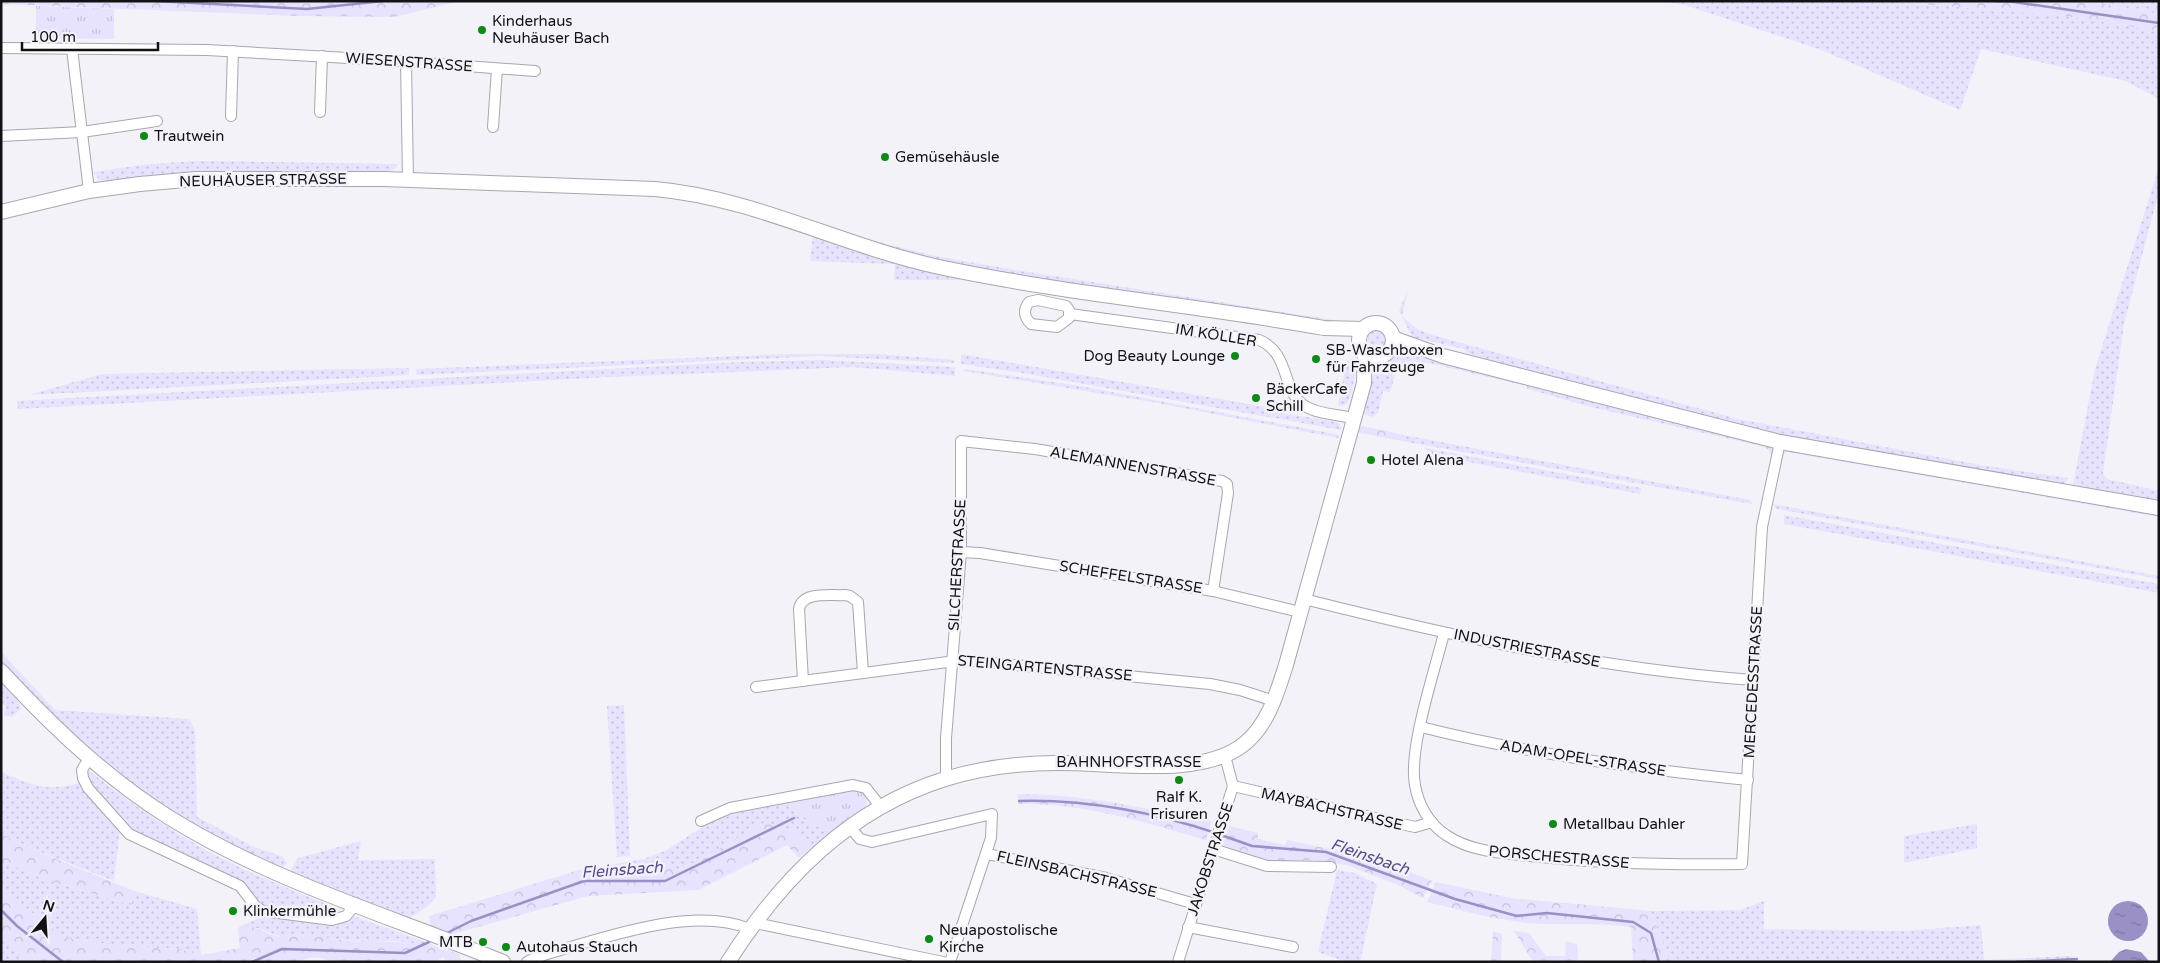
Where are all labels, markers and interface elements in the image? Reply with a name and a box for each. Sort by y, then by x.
place label: Kinderhaus Neuhäuser Bach [492,12,609,47]
scale bar [22,20,159,52]
marker: Kinderhaus Neuhäuser Bach [476,24,488,36]
text: 100 m [30,28,76,46]
street label: WIESENSTRASSE [345,49,473,75]
place label: Trautwein [154,127,224,145]
marker: Trautwein [138,130,150,142]
place label: Gemüsehäusle [895,148,999,166]
marker: Gemüsehäusle [879,151,891,163]
street label: NEUHÄUSER STRASSE [179,170,347,190]
street label: IM KÖLLER [1174,320,1258,350]
place label: SB-Waschboxen für Fahrzeuge [1326,341,1443,376]
place label: Dog Beauty Lounge [1084,347,1225,365]
marker: Dog Beauty Lounge [1229,350,1241,362]
marker: SB-Waschboxen für Fahrzeuge [1310,353,1322,365]
place label: BäckerCafe Schill [1266,380,1348,415]
marker: BäckerCafe Schill [1250,392,1262,404]
street label: ALEMANNENSTRASSE [1048,443,1218,489]
place label: Hotel Alena [1381,451,1464,469]
marker: Hotel Alena [1365,454,1377,466]
street label: SILCHERSTRASSE [945,499,969,631]
street label: SCHEFFELSTRASSE [1058,557,1204,597]
street label: MERCEDESSTRASSE [1740,605,1766,759]
street label: INDUSTRIESTRASSE [1452,625,1602,671]
street label: STEINGARTENSTRASSE [957,651,1133,685]
street label: ADAM-OPEL-STRASSE [1499,736,1667,780]
street label: BAHNHOFSTRASSE [1056,753,1202,771]
marker: Ralf K. Frisuren [1173,774,1185,786]
street label: MAYBACHSTRASSE [1259,784,1405,834]
place label: Ralf K. Frisuren [1150,788,1208,823]
street label: JAKOBSTRASSE [1183,800,1237,918]
place label: Metallbau Dahler [1563,815,1685,833]
marker: Metallbau Dahler [1547,818,1559,830]
water label: Fleinsbach [1328,834,1413,880]
street label: PORSCHESTRASSE [1488,842,1630,872]
street label: FLEINSBACHSTRASSE [995,847,1159,901]
water label: Fleinsbach [581,857,665,883]
north arrow [20,893,70,943]
text: N [41,896,57,916]
place label: Klinkermühle [243,902,336,920]
marker: Klinkermühle [227,905,239,917]
place label: Neuapostolische Kirche [939,921,1058,956]
place label: MTB [439,933,473,951]
marker: Neuapostolische Kirche [923,933,935,945]
marker: MTB [477,936,489,948]
place label: Autohaus Stauch [516,938,638,956]
marker: Autohaus Stauch [500,941,512,953]

